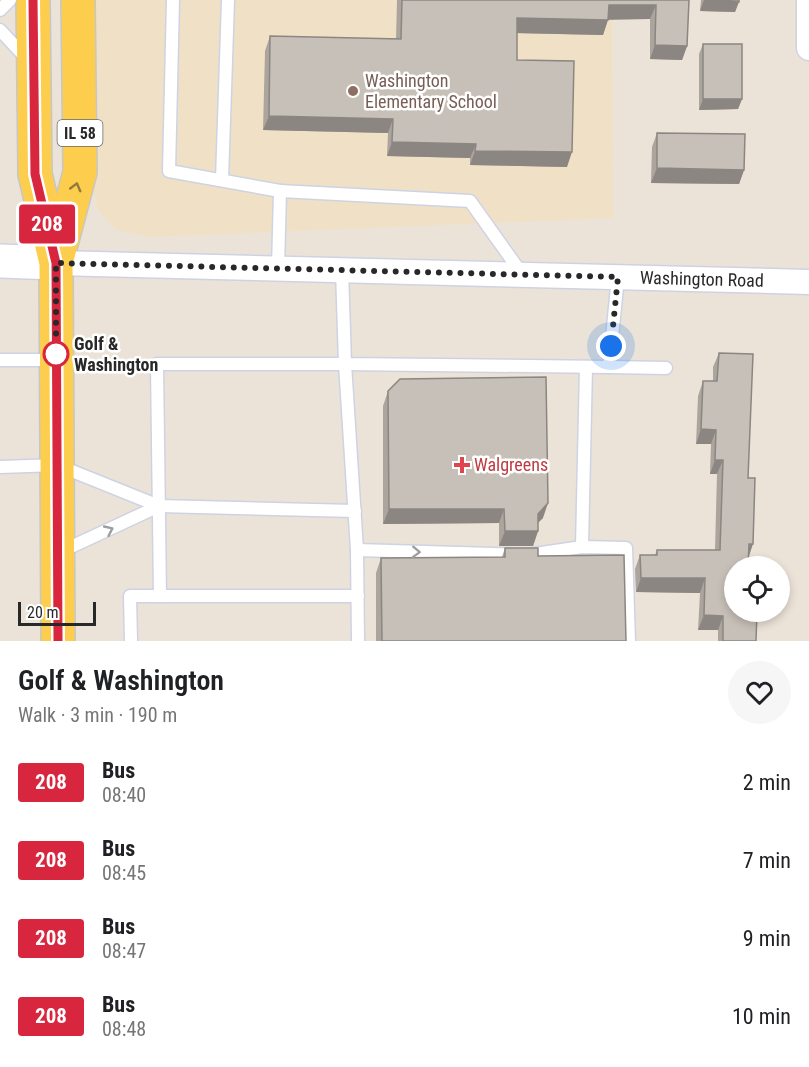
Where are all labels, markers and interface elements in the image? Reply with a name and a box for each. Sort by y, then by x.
place label: Washington Elementary School [365,70,497,112]
marker: Washington Elementary School [346,84,360,98]
road number: IL 58 [58,120,103,146]
one-way arrow [69,182,82,192]
line badge: 208 [12,204,82,244]
text: 208 [31,212,63,236]
street label: Washington Road [640,267,764,291]
your location [596,331,626,361]
place label: Golf & Washington [74,333,158,375]
marker: Golf & Washington [43,341,69,367]
place label: Walgreens [474,454,548,475]
marker: Walgreens [455,458,469,472]
one-way arrow [102,525,113,537]
one-way arrow [411,545,420,558]
map controls [724,556,790,622]
button: locate [724,556,790,622]
scale bar [18,599,96,626]
text: 20 m [27,603,59,622]
button: heart [728,661,791,724]
text: Golf & Washington [18,664,224,697]
text: Walk · 3 min · 190 m [18,703,177,727]
text: Bus [102,758,135,783]
text: 208 [35,770,67,794]
text: 2 min [743,770,791,795]
text: 08:40 [102,783,146,807]
text: Bus [102,836,135,861]
text: 208 [35,848,67,872]
text: 7 min [743,848,791,873]
text: 08:45 [102,861,146,885]
text: Bus [102,914,135,939]
text: 208 [35,926,67,950]
text: 9 min [743,926,791,951]
text: 08:47 [102,939,146,963]
text: Bus [102,992,135,1017]
text: 208 [35,1004,67,1028]
text: 10 min [732,1004,791,1029]
text: 08:48 [102,1017,146,1041]

